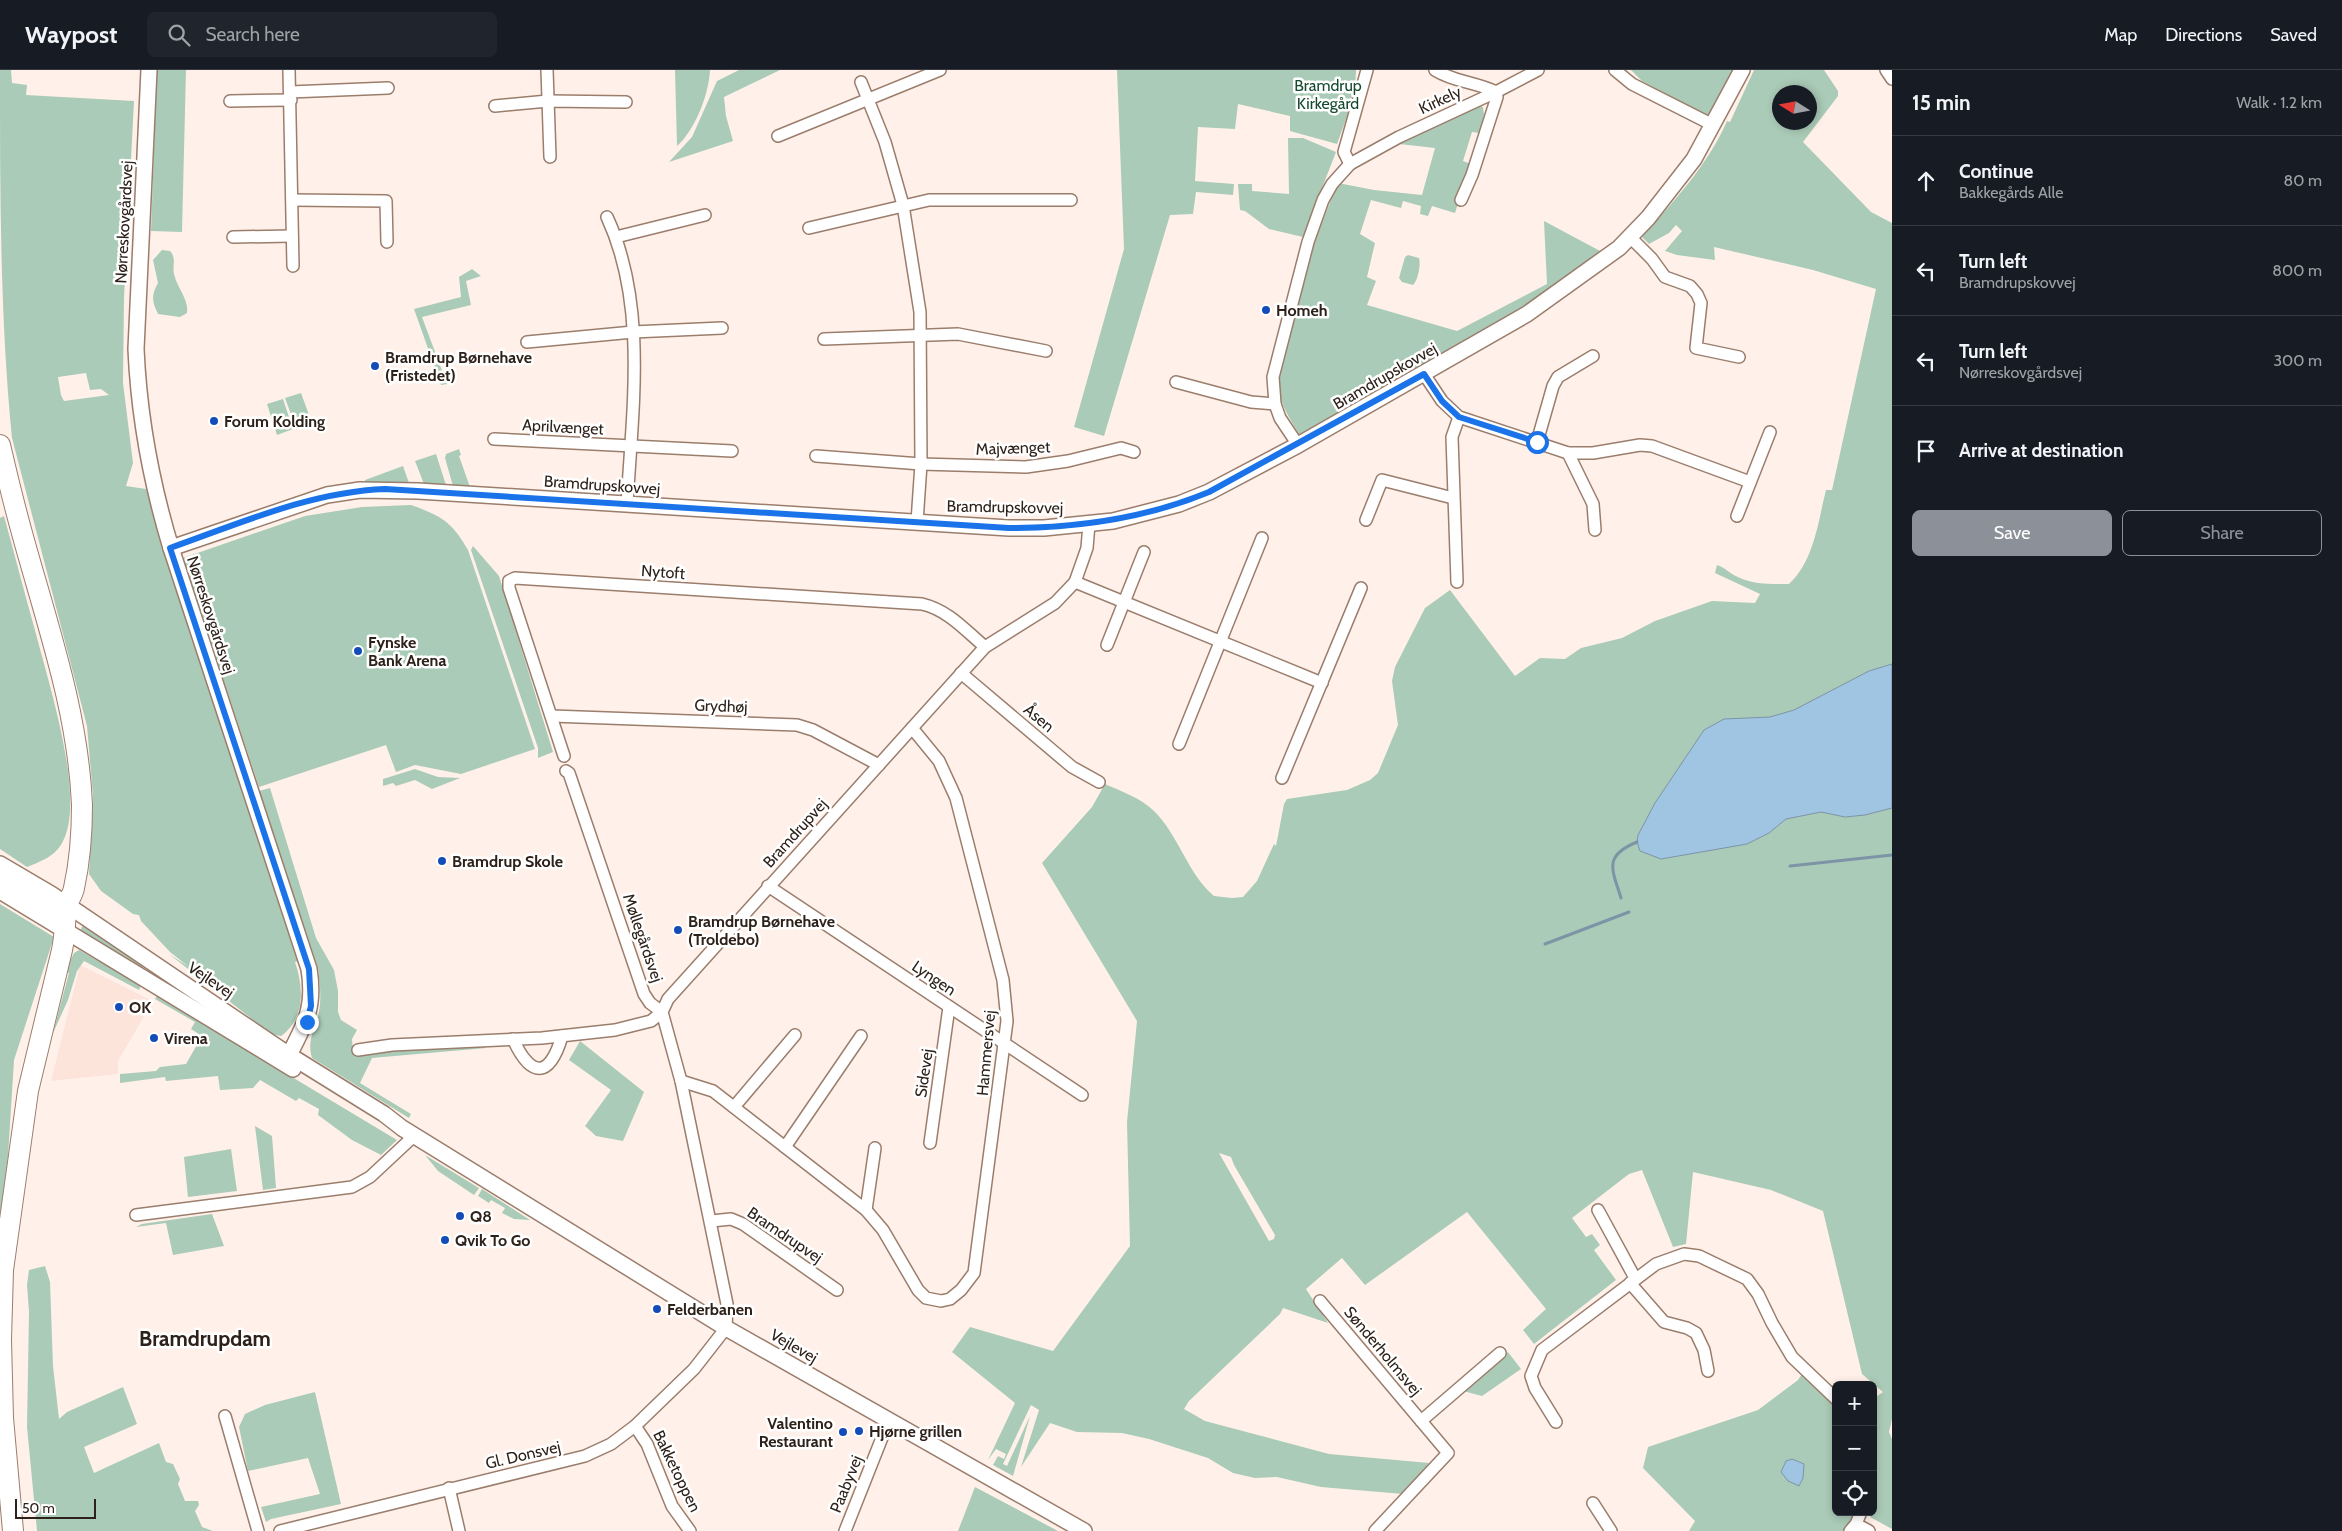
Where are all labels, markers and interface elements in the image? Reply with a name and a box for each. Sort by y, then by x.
search box [147,12,497,57]
text: Waypost [25,20,117,49]
icon: search [165,21,193,49]
text: Search here [205,23,300,46]
text: Map [2104,24,2137,46]
text: Directions [2165,24,2242,46]
text: Saved [2270,24,2317,46]
park label: Bramdrup Kirkegård [1294,76,1362,113]
street label: Kirkely [1416,82,1464,118]
north arrow [1772,85,1817,130]
text: 15 min [1912,90,1971,115]
text: Walk · 1.2 km [2236,93,2322,112]
street label: Nørreskovgårdsvej [111,160,137,284]
text: Continue [1959,160,2033,183]
icon: ahead [1912,167,1940,195]
text: 80 m [2284,171,2322,190]
text: Bakkegårds Alle [1959,183,2063,202]
text: Turn left [1959,250,2027,273]
icon: left [1912,257,1940,285]
text: 800 m [2272,261,2322,280]
text: Bramdrupskovvej [1959,273,2076,292]
place label: Homeh [1276,301,1328,320]
marker: Homeh [1260,304,1272,316]
street label: Bramdrupskovvej [1330,339,1440,413]
text: Turn left [1959,340,2027,363]
icon: left [1912,347,1940,375]
place label: Bramdrup Børnehave (Fristedet) [385,348,532,385]
text: 300 m [2273,351,2322,370]
marker: Bramdrup Børnehave (Fristedet) [369,360,381,372]
text: Nørreskovgårdsvej [1959,363,2082,382]
place label: Forum Kolding [224,412,325,431]
marker: Forum Kolding [208,415,220,427]
street label: Aprilvænget [522,415,605,439]
route start [1526,431,1549,454]
street label: Majvænget [975,437,1051,459]
icon: arrive [1912,437,1940,465]
text: Arrive at destination [1959,439,2123,462]
street label: Bramdrupskovvej [543,471,661,499]
street label: Bramdrupskovvej [947,496,1063,518]
button: Save [1912,510,2112,556]
button: Share [2122,510,2322,556]
street label: Nørreskovgårdsvej [183,554,239,676]
street label: Nytoft [640,561,686,583]
place label: Fynske Bank Arena [368,633,446,670]
marker: Fynske Bank Arena [352,645,364,657]
street label: Grydhøj [694,696,748,716]
street label: Åsen [1020,700,1058,736]
street label: Bramdrupvej [759,794,831,872]
place label: Bramdrup Skole [452,852,563,871]
marker: Bramdrup Skole [436,855,448,867]
street label: Møllegårdsvej [619,891,667,985]
place label: Bramdrup Børnehave (Troldebo) [688,912,835,949]
marker: Bramdrup Børnehave (Troldebo) [672,924,684,936]
street label: Lyngen [908,956,960,1000]
street label: Vejlevej [184,958,238,1002]
place label: OK [129,998,151,1017]
marker: OK [113,1001,125,1013]
street label: Hammersvej [973,1009,999,1097]
route end [296,1011,319,1034]
place label: Virena [164,1029,208,1048]
marker: Virena [148,1032,160,1044]
street label: Sidevej [911,1047,937,1099]
street label: Bramdrupvej [744,1203,826,1267]
place label: Q8 [470,1207,492,1226]
marker: Q8 [454,1210,466,1222]
place label: Qvik To Go [455,1231,530,1250]
marker: Qvik To Go [439,1234,451,1246]
place label: Felderbanen [667,1300,753,1319]
marker: Felderbanen [651,1303,663,1315]
street label: Sønderholmsvej [1340,1303,1426,1399]
street label: Vejlevej [767,1325,821,1367]
district label: Bramdrupdam [139,1326,271,1351]
map controls [1832,1381,1877,1516]
button: + [1832,1381,1877,1426]
place label: Valentino Restaurant [759,1414,833,1451]
place label: Hjørne grillen [869,1422,962,1441]
marker: Hjørne grillen [853,1425,865,1437]
marker: Valentino Restaurant [837,1426,849,1438]
button: − [1832,1426,1877,1471]
street label: Bakketoppen [649,1427,705,1515]
street label: Gl. Donsvej [484,1437,562,1473]
street label: Paabyvej [826,1452,866,1516]
button: locate [1832,1471,1877,1516]
scale bar [15,1496,96,1519]
text: 50 m [22,1499,55,1517]

